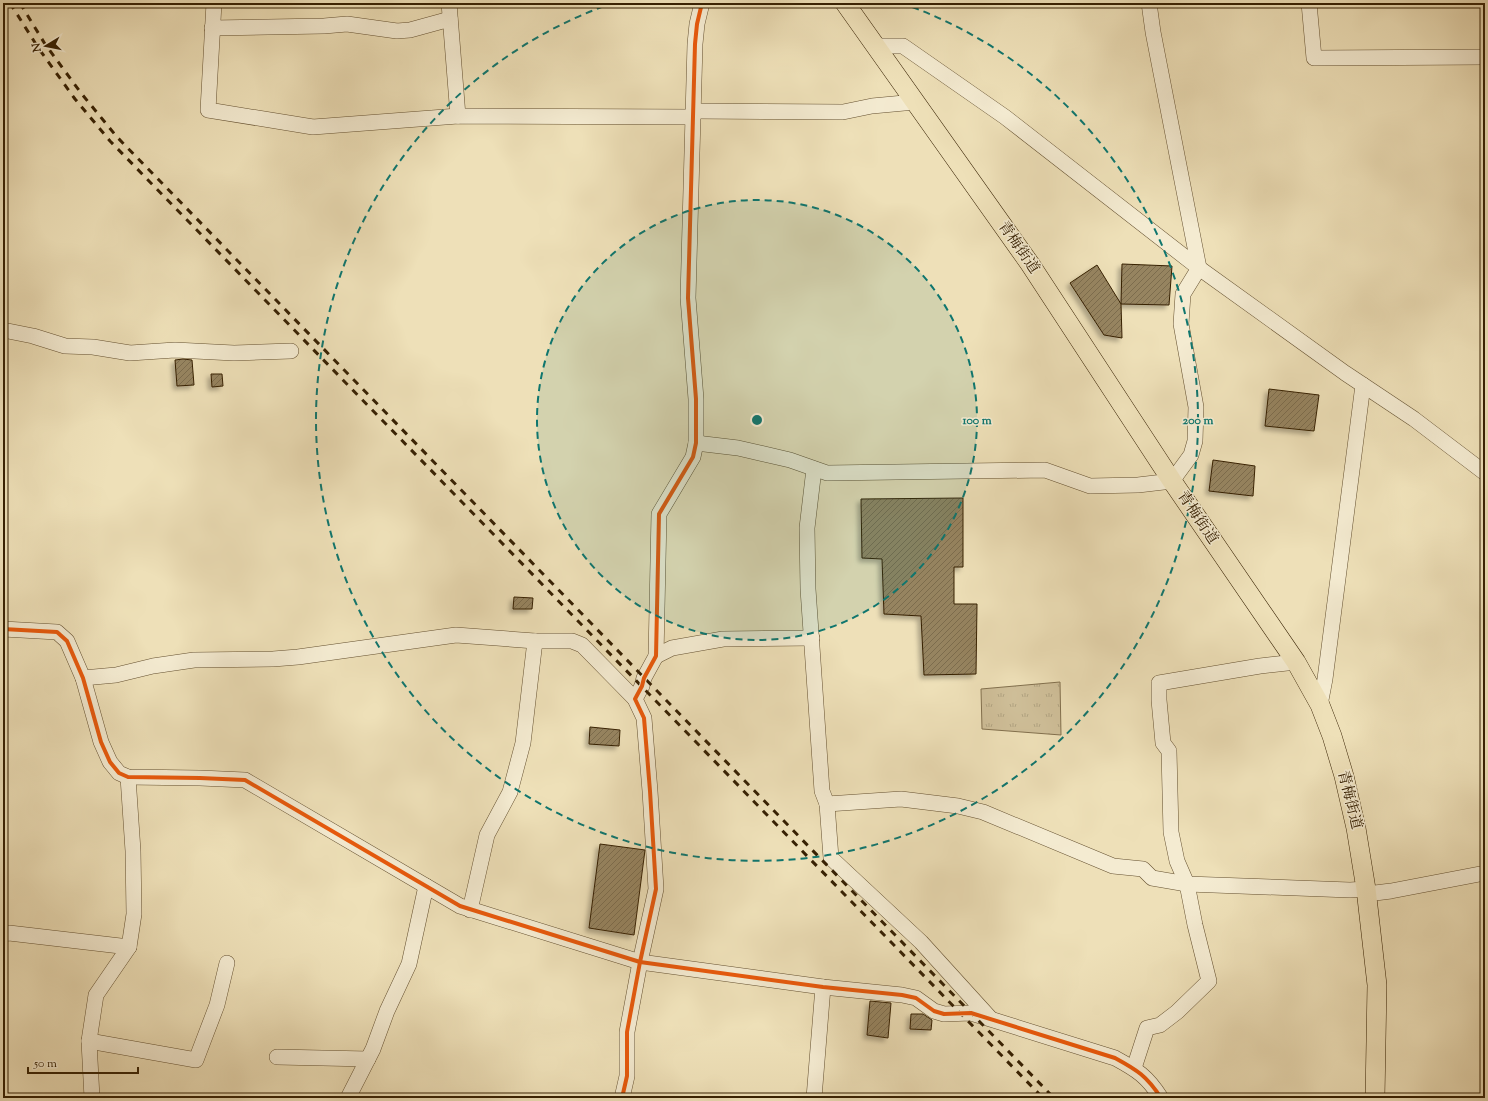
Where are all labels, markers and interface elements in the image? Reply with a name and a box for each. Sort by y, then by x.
north arrow [26,26,66,66]
text: N [28,42,46,54]
street label: 青梅街道 [992,217,1044,279]
text: 100 m [961,412,992,430]
text: 200 m [1183,412,1213,430]
centre of rings [750,413,764,427]
street label: 青梅街道 [1172,487,1222,549]
street label: 青梅街道 [1332,768,1366,832]
scale bar [28,1049,138,1075]
text: 50 m [33,1055,57,1073]

